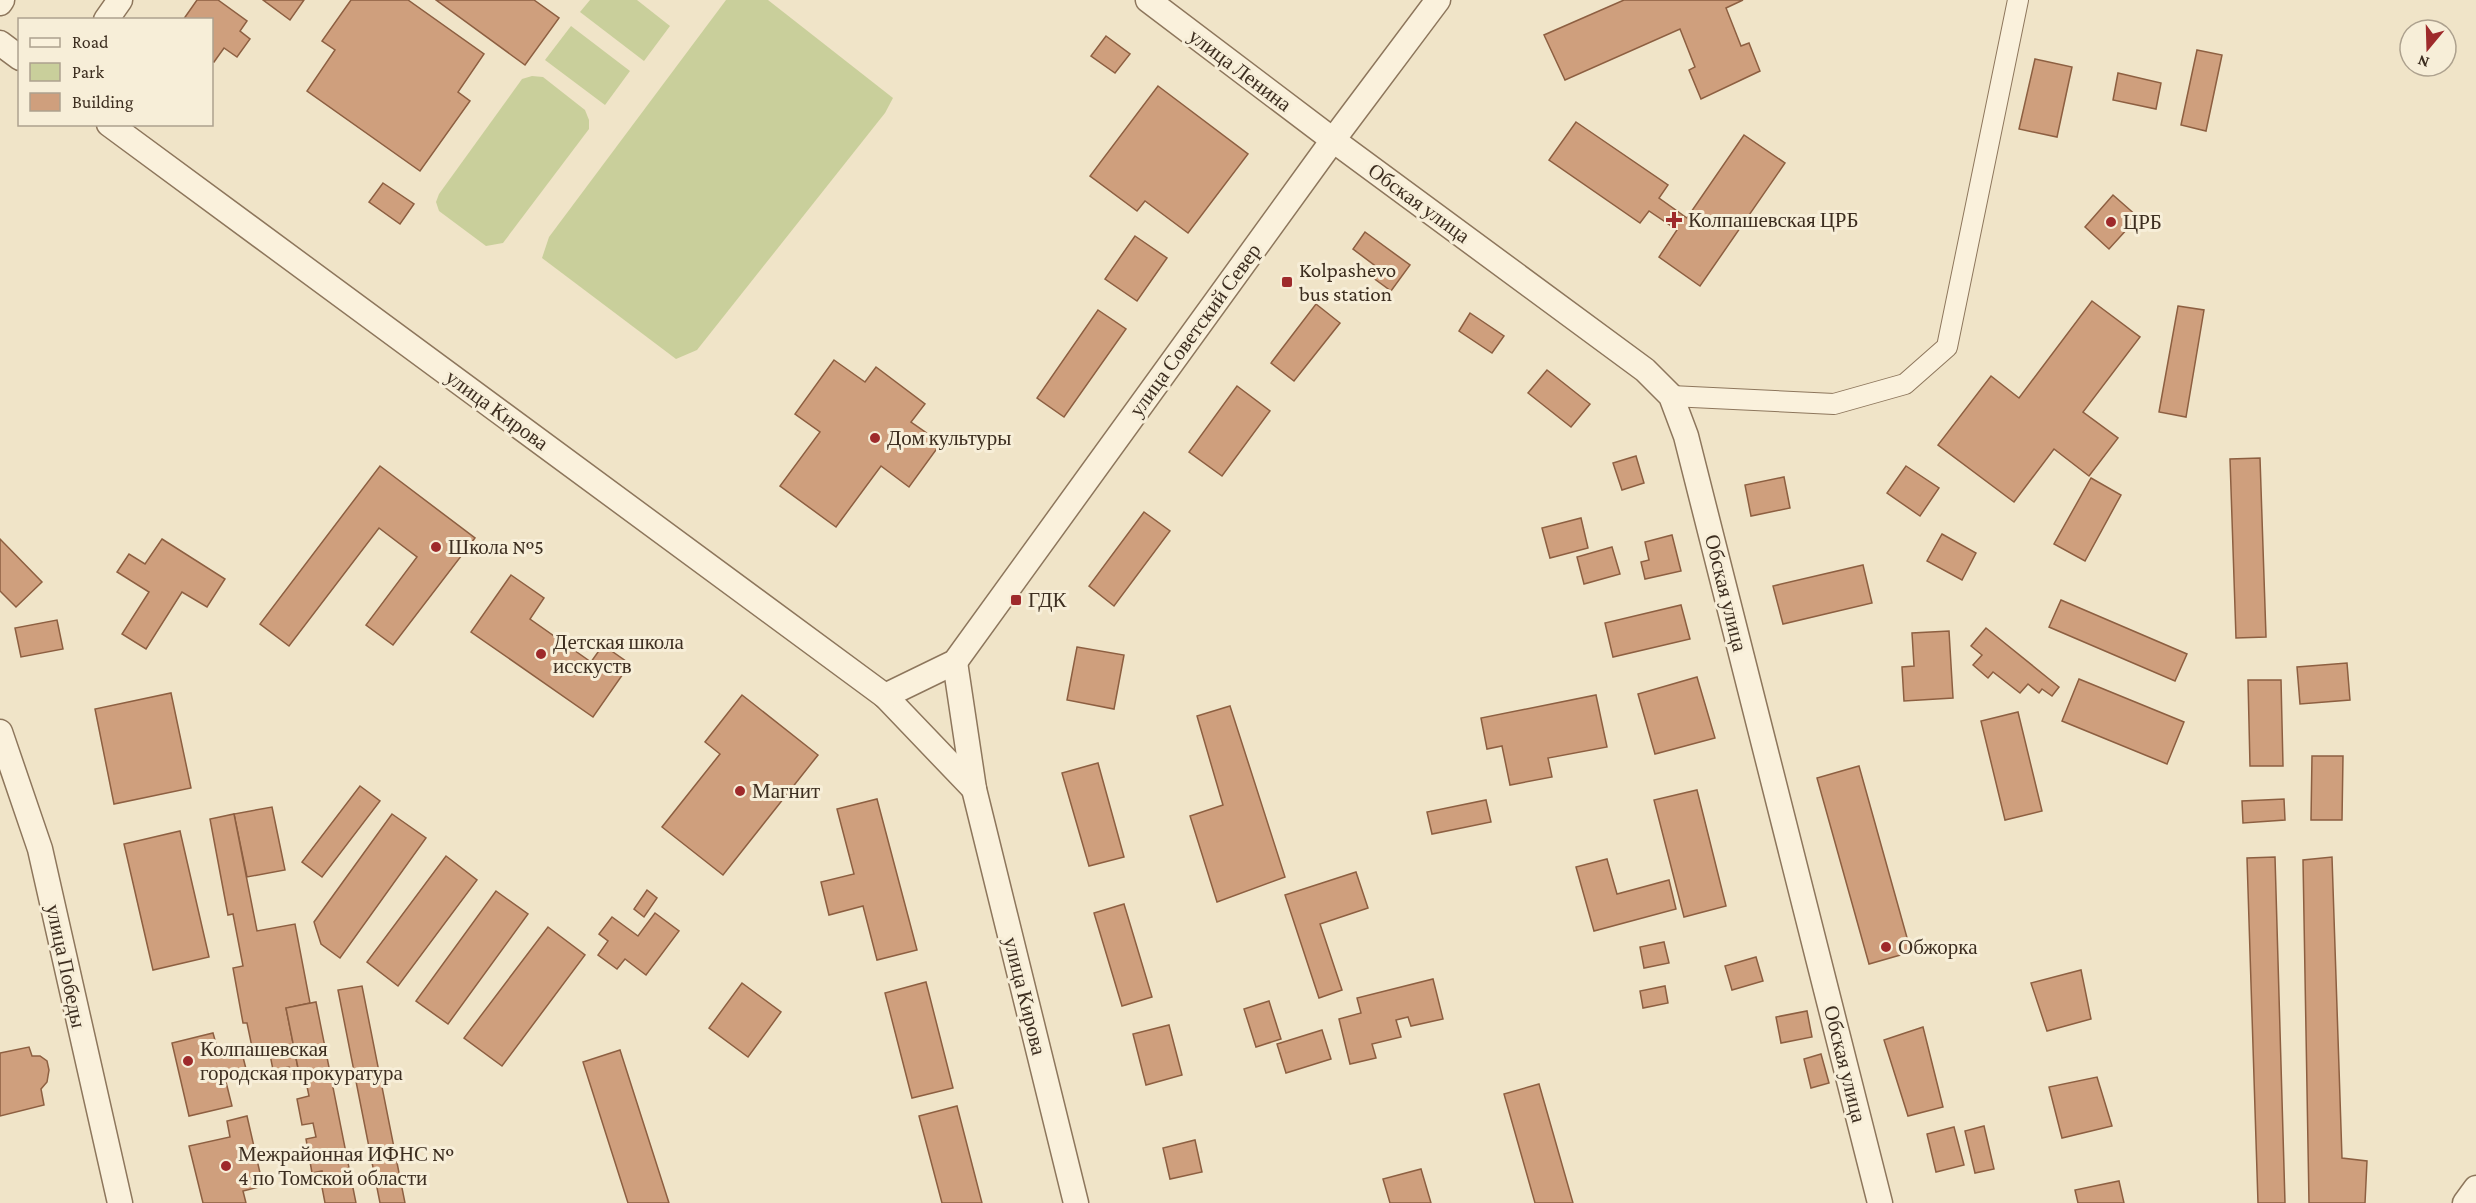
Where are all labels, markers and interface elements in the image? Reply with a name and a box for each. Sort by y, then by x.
legend [18,18,213,126]
north arrow [2398,18,2458,78]
street label: улица Ленина [1184,24,1297,117]
text: Road [72,32,109,52]
text: N [2415,52,2431,72]
text: Park [72,62,104,82]
text: Building [72,92,134,112]
street label: Обская улица [1363,158,1475,248]
place label: Колпашевская ЦРБ [1688,208,1859,232]
place label: ЦРБ [2123,210,2162,234]
marker: Колпашевская ЦРБ [1665,211,1683,229]
marker: ЦРБ [2104,215,2118,229]
street label: улица Советский Север [1124,239,1266,421]
place label: Kolpashevo bus station [1299,258,1396,306]
marker: Kolpashevo bus station [1280,275,1294,289]
street label: улица Кирова [441,365,554,456]
place label: Дом культуры [887,426,1011,450]
marker: Дом культуры [868,431,882,445]
street label: Обская улица [1700,532,1752,655]
place label: Школа №5 [448,535,544,559]
marker: Школа №5 [429,540,443,554]
place label: ГДК [1028,588,1068,612]
marker: ГДК [1009,593,1023,607]
place label: Детская школа исскуств [553,630,684,678]
marker: Детская школа исскуств [534,647,548,661]
place label: Магнит [752,779,820,803]
marker: Магнит [733,784,747,798]
street label: улица Победы [41,902,91,1030]
street label: улица Кирова [999,934,1051,1058]
place label: Обжорка [1898,935,1978,959]
marker: Обжорка [1879,940,1893,954]
street label: Обская улица [1819,1003,1871,1126]
place label: Колпашевская городская прокуратура [200,1037,404,1085]
marker: Колпашевская городская прокуратура [181,1054,195,1068]
place label: Межрайонная ИФНС № 4 по Томской области [238,1142,454,1190]
marker: Межрайонная ИФНС № 4 по Томской области [219,1159,233,1173]

